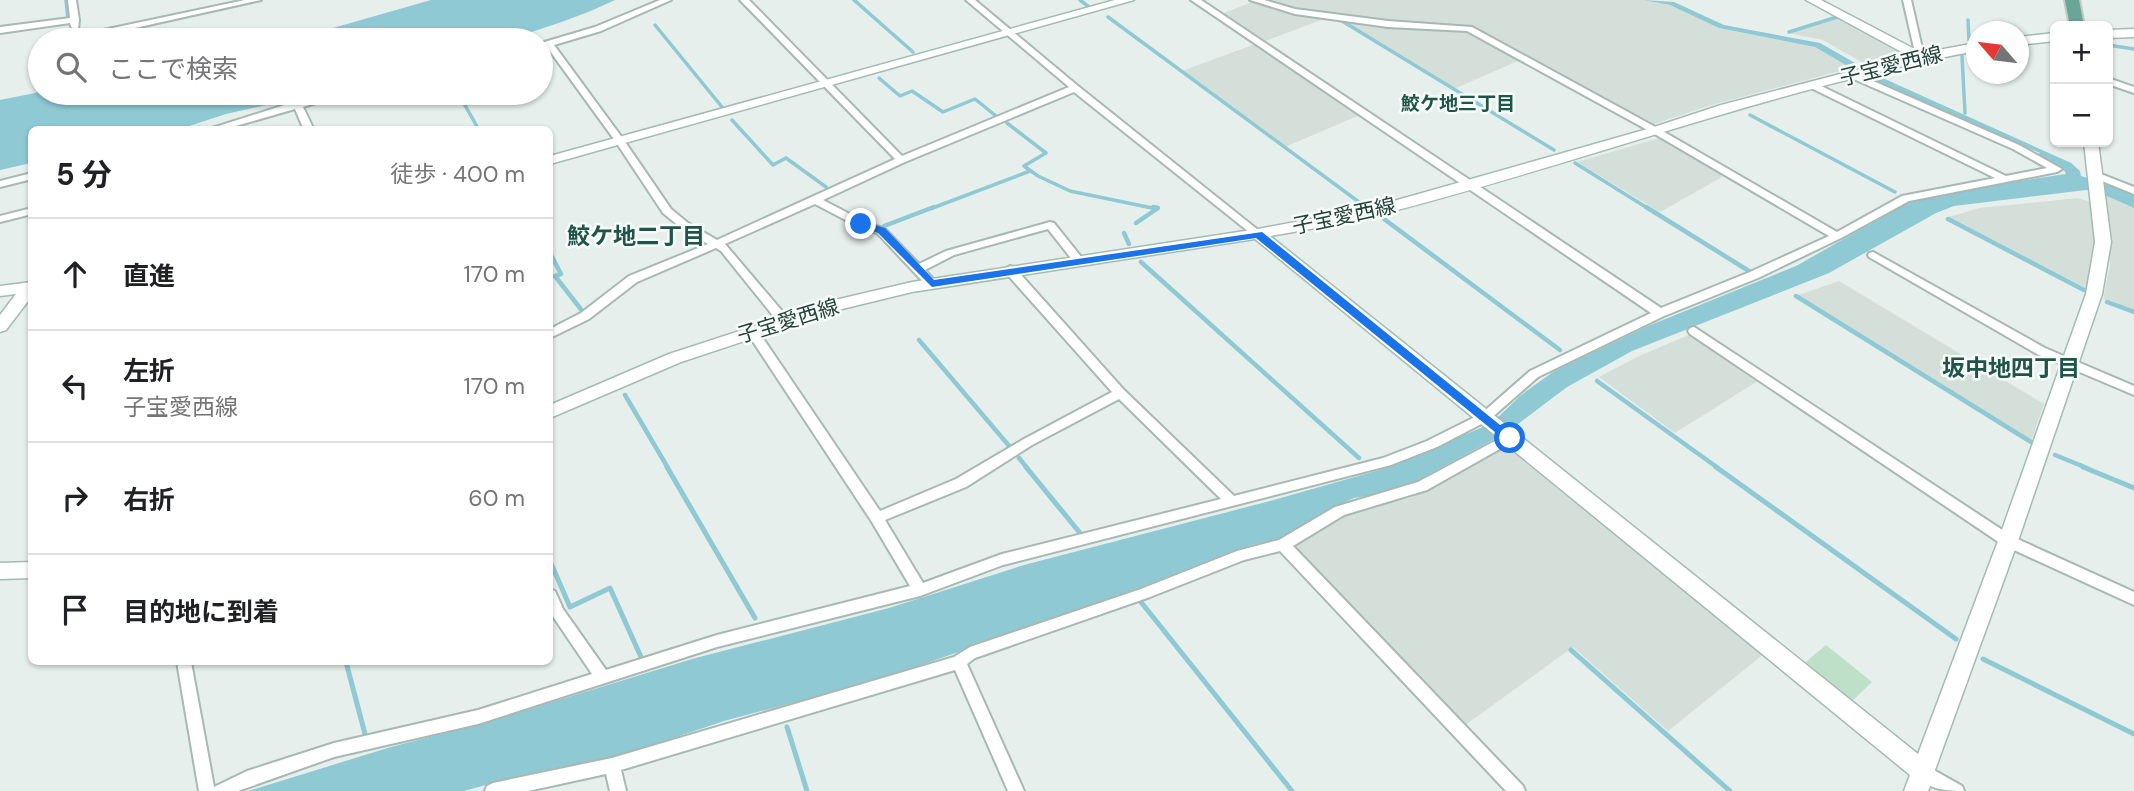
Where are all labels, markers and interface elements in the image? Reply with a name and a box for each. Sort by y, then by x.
north arrow [1966,21,2029,84]
map controls [2050,21,2113,147]
button: + [2050,21,2113,84]
search box [28,28,553,105]
street label: 子宝愛西線 [1837,40,1945,92]
icon: search [52,48,90,86]
text: ここで検索 [108,52,238,86]
button: − [2050,84,2113,147]
district label: 鮫ケ地三丁目 [1401,91,1515,116]
text: 5 分 [56,155,112,194]
text: 徒歩 · 400 m [390,159,525,189]
street label: 子宝愛西線 [1290,191,1398,241]
route end [845,208,876,239]
district label: 鮫ケ地二丁目 [567,221,705,251]
icon: ahead [56,255,94,293]
text: 直進 [123,259,175,293]
text: 170 m [464,259,525,289]
street label: 子宝愛西線 [734,292,842,350]
district label: 坂中地四丁目 [1942,353,2080,383]
text: 左折 [123,354,175,388]
icon: left [56,367,94,405]
text: 170 m [464,371,525,401]
text: 子宝愛西線 [123,392,238,422]
route start [1494,422,1525,453]
icon: right [56,479,94,517]
text: 右折 [123,483,175,517]
text: 60 m [468,483,525,513]
icon: arrive [56,591,94,629]
text: 目的地に到着 [123,595,279,629]

